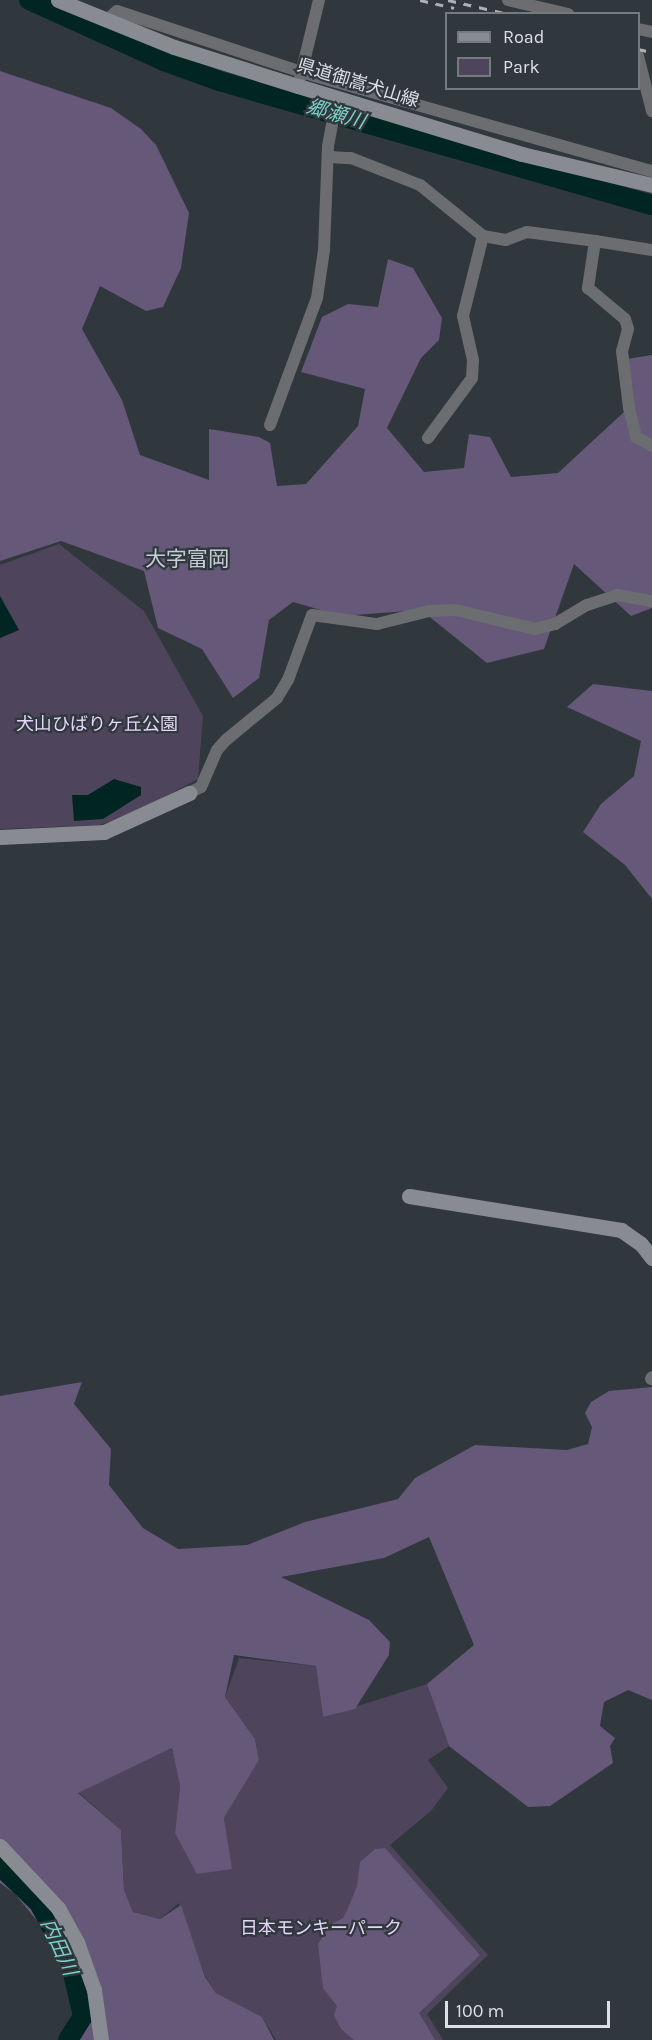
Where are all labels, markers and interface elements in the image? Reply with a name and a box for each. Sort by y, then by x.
legend [445,12,640,90]
text: Road [503,26,544,48]
street label: 県道御嵩犬山線 [295,54,421,112]
text: Park [503,56,540,78]
water label: 郷瀬川 [304,94,368,134]
district label: 大字富岡 [145,546,229,572]
park label: 犬山ひばりヶ丘公園 [16,713,178,735]
water label: 内田川 [36,1915,82,1979]
park label: 日本モンキーパーク [240,1917,402,1939]
scale bar [448,1989,613,2027]
text: 100 m [456,2000,504,2022]

